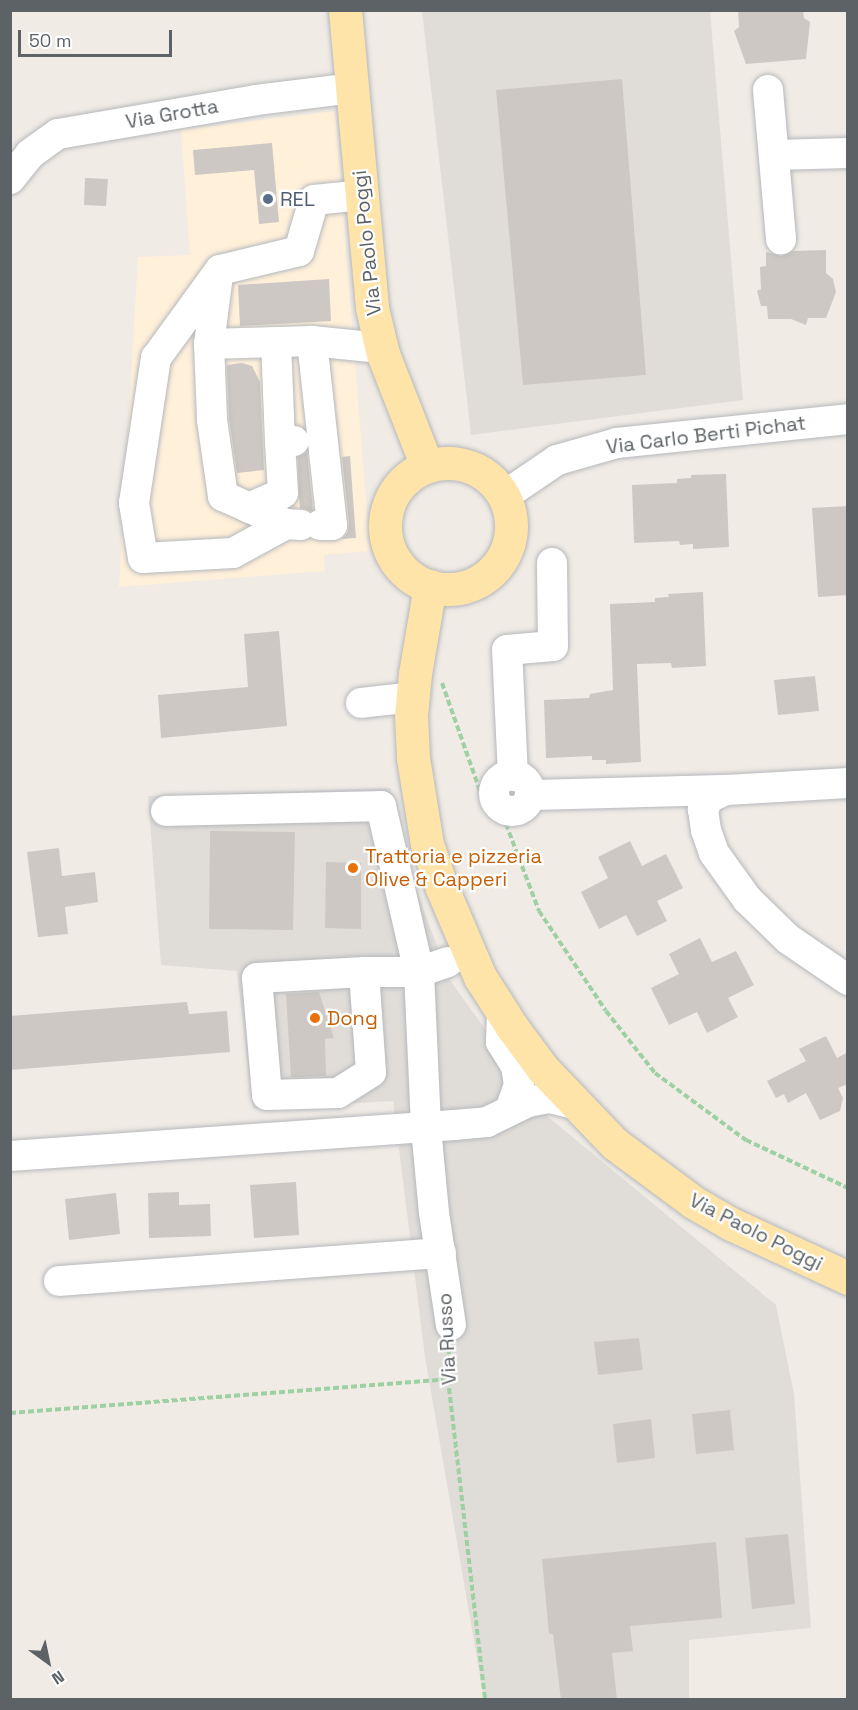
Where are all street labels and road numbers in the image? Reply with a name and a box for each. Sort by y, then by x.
street label: Via Grotta [124,94,220,134]
street label: Via Paolo Poggi [347,169,387,317]
street label: Via Carlo Berti Pichat [605,411,807,459]
street label: Via Paolo Poggi [685,1188,827,1276]
street label: Via Russo [433,1292,461,1386]

